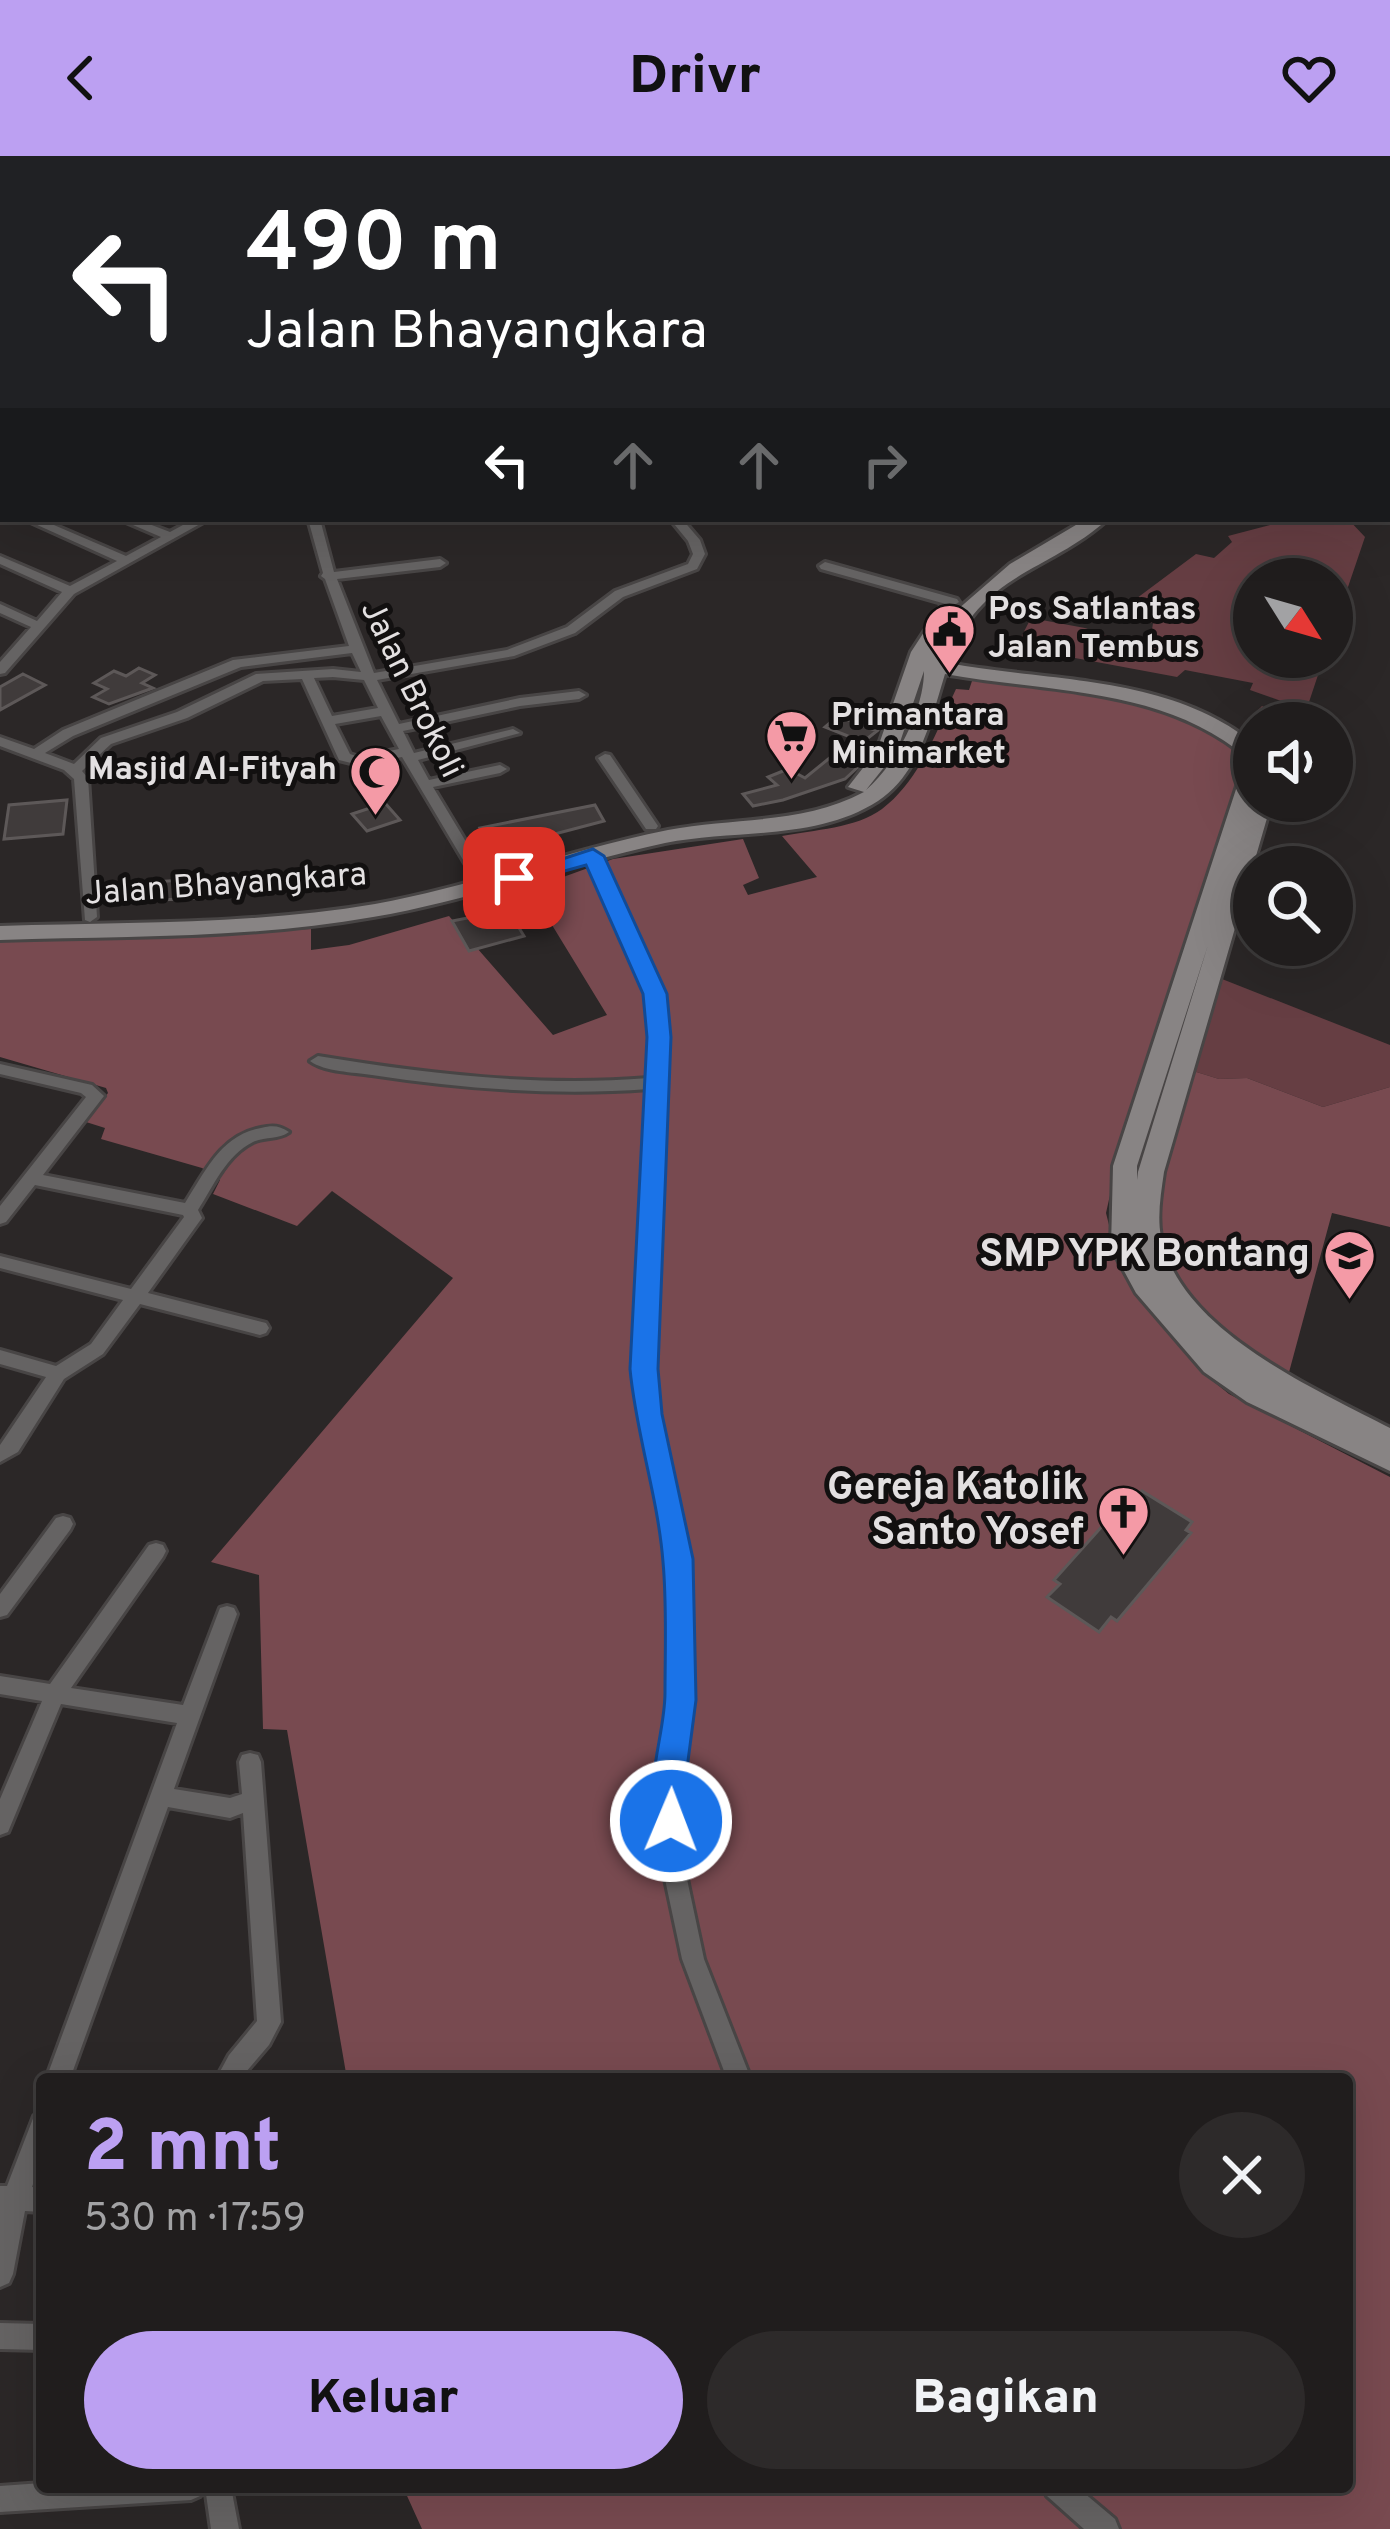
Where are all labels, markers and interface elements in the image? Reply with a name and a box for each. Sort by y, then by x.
text: Drivr [629,44,761,113]
icon: back [48,45,114,111]
icon: heart [1276,45,1342,111]
text: 490 m [246,195,502,301]
icon: left [48,204,204,360]
text: Jalan Bhayangkara [246,299,708,368]
icon: left [474,432,540,498]
icon: ahead [600,432,666,498]
icon: ahead [726,432,792,498]
icon: right [852,432,918,498]
north arrow [1233,558,1353,678]
map controls [1233,558,1353,966]
place label: Pos Satlantas Jalan Tembus [988,590,1200,670]
street label: Jalan Brokoli [349,594,471,786]
public building icon: Pos Satlantas Jalan Tembus [921,602,977,676]
place label: Primantara Minimarket [831,696,1006,776]
button: sound [1233,702,1353,822]
supermarket icon: Primantara Minimarket [764,708,820,782]
mosque icon: Masjid Al-Fityah [348,743,404,817]
place label: Masjid Al-Fityah [88,750,337,792]
pin [463,827,565,929]
icon: arrive [481,845,547,911]
button: search [1233,846,1353,966]
street label: Jalan Bhayangkara [84,855,368,917]
school or university icon: SMP YPK Bontang [1321,1228,1377,1302]
place label: SMP YPK Bontang [979,1232,1310,1281]
place label: Gereja Katolik Santo Yosef [827,1465,1084,1559]
church icon: Gereja Katolik Santo Yosef [1095,1483,1151,1557]
position arrow [608,1758,734,1884]
text: 2 mnt [84,2105,281,2197]
button: close [1179,2112,1305,2238]
text: 530 m · 17:59 [84,2196,306,2245]
button: Keluar [84,2331,683,2469]
button: Bagikan [707,2331,1305,2469]

